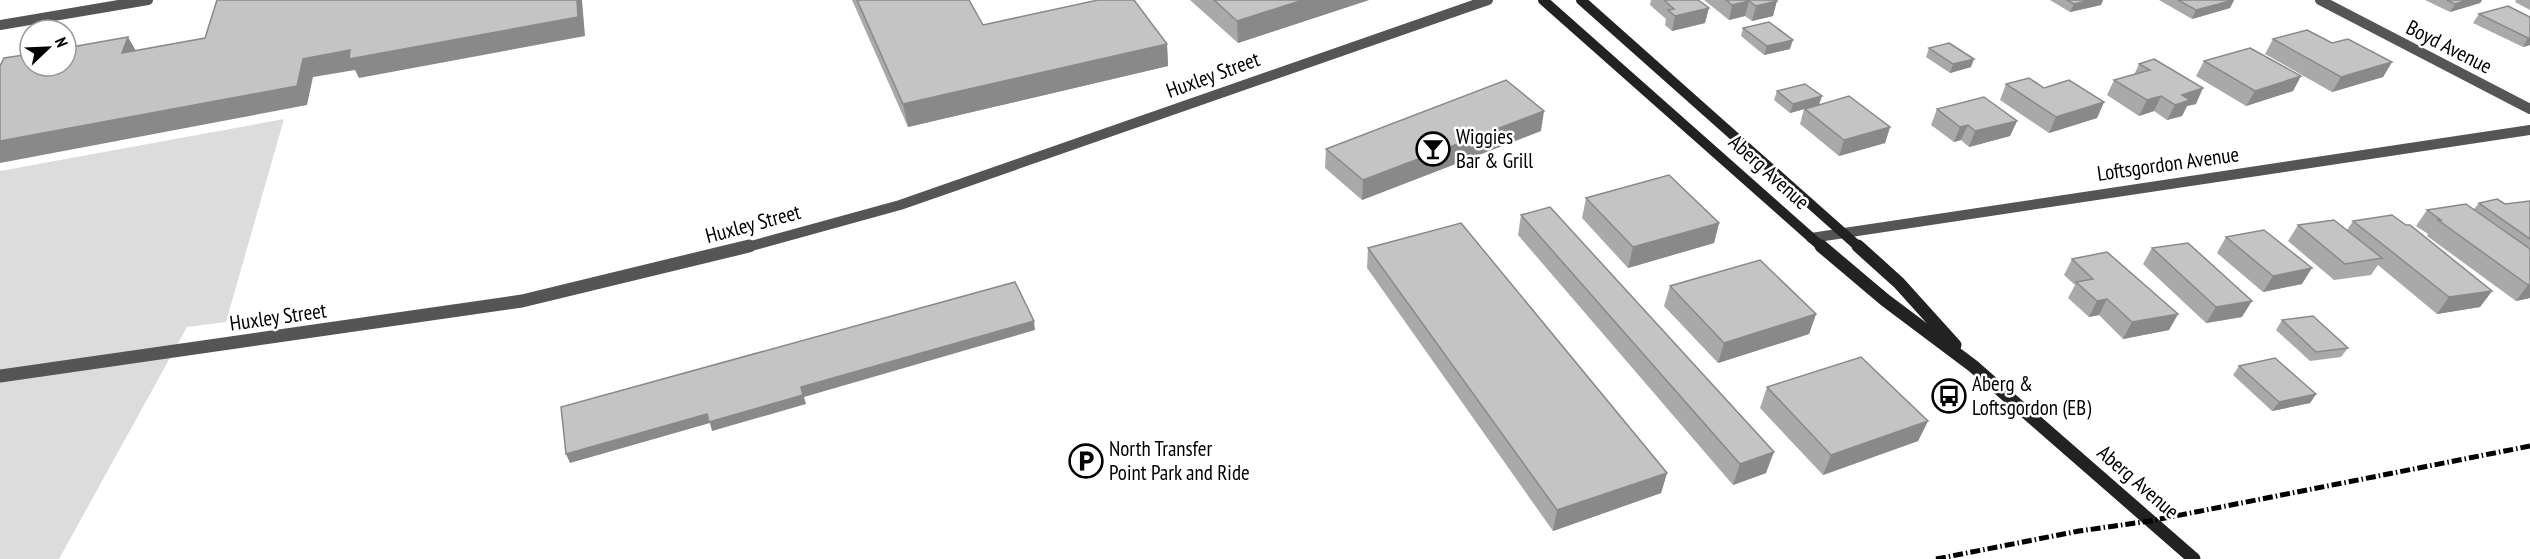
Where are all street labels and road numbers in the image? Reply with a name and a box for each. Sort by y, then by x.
street label: Boyd Avenue [2402,13,2497,80]
street label: Huxley Street [1162,45,1263,104]
street label: Aberg Avenue [1723,128,1815,215]
street label: Loftsgordon Avenue [2095,140,2241,187]
street label: Huxley Street [702,198,804,249]
street label: Huxley Street [228,296,328,337]
street label: Aberg Avenue [2092,439,2185,524]

